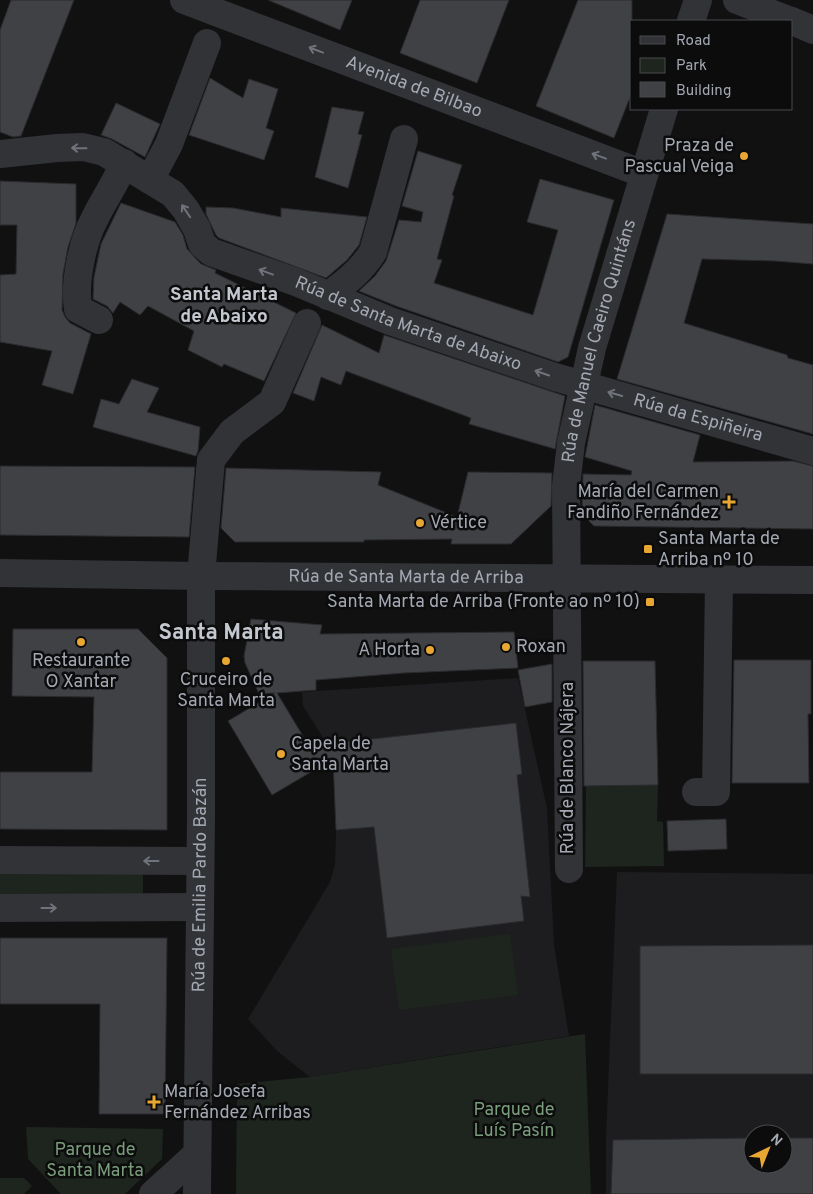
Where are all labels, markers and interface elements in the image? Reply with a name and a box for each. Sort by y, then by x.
legend [630,20,793,110]
text: Road [676,32,711,51]
one-way arrow [308,45,324,54]
street label: Avenida de Bilbao [343,51,486,123]
text: Park [676,57,707,76]
text: Building [676,82,731,101]
place label: Praza de Pascual Veiga [625,135,734,179]
one-way arrow [72,143,88,152]
marker: Praza de Pascual Veiga [738,150,750,162]
one-way arrow [591,151,606,160]
one-way arrow [181,204,191,218]
street label: Rúa de Manuel Caeiro Quintáns [557,216,642,464]
one-way arrow [259,267,275,276]
street label: Rúa de Santa Marta de Abaixo [291,271,525,376]
district label: Santa Marta de Abaixo [170,283,278,329]
one-way arrow [535,368,551,377]
one-way arrow [607,388,623,398]
street label: Rúa da Espiñeira [631,389,765,447]
place label: María del Carmen Fandiño Fernández [567,481,719,525]
marker: María del Carmen Fandiño Fernández [723,496,735,508]
place label: Vértice [430,512,487,535]
marker: Vértice [414,517,426,529]
place label: Santa Marta de Arriba nº 10 [658,528,780,572]
marker: Santa Marta de Arriba nº 10 [642,543,654,555]
street label: Rúa de Santa Marta de Arriba [288,565,524,590]
place label: Santa Marta de Arriba (Fronte ao nº 10) [327,591,640,614]
marker: Santa Marta de Arriba (Fronte ao nº 10) [644,596,656,608]
district label: Santa Marta [158,620,284,647]
marker: Restaurante O Xantar [75,636,87,648]
place label: Roxan [516,636,566,659]
place label: A Horta [358,639,420,662]
marker: Roxan [500,641,512,653]
marker: A Horta [424,644,436,656]
place label: Restaurante O Xantar [32,650,130,694]
marker: Cruceiro de Santa Marta [220,655,232,667]
place label: Cruceiro de Santa Marta [177,669,275,713]
street label: Rúa de Blanco Nájera [557,682,580,854]
place label: Capela de Santa Marta [291,733,389,777]
marker: Capela de Santa Marta [275,748,287,760]
street label: Rúa de Emilia Pardo Bazán [188,778,213,993]
one-way arrow [143,856,160,866]
one-way arrow [40,903,56,913]
place label: María Josefa Fernández Arribas [164,1081,311,1125]
marker: María Josefa Fernández Arribas [148,1096,160,1108]
park label: Parque de Luís Pasín [473,1099,555,1143]
north arrow [743,1124,793,1174]
text: N [766,1131,785,1150]
park label: Parque de Santa Marta [46,1139,144,1183]

